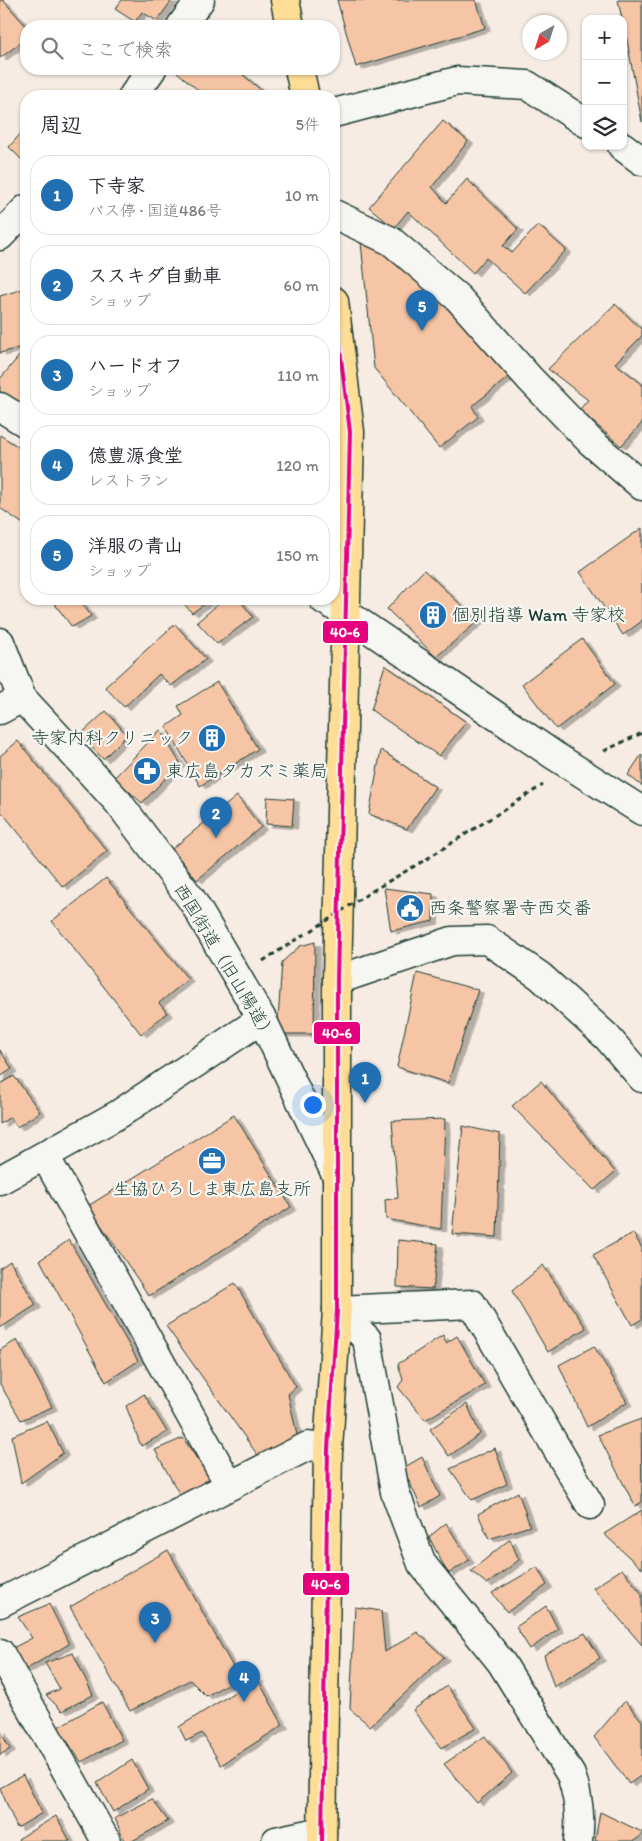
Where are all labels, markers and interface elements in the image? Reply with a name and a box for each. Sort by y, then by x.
north arrow [522,15,567,60]
map controls [582,15,627,150]
button: + [582,15,627,60]
search box [20,20,340,75]
icon: search [38,34,66,62]
text: ここで検索 [78,38,173,61]
button: − [582,60,627,105]
button: layers [582,105,627,150]
text: 周辺 [40,112,82,137]
text: 5件 [296,115,320,134]
text: 下寺家 [88,174,145,197]
text: 1 [53,186,61,205]
text: 10 m [285,186,319,205]
text: バス停 · 国道486号 [88,201,222,220]
text: ススキダ自動車 [88,264,221,287]
text: 2 [53,276,61,295]
text: 60 m [284,276,319,295]
pin: 5 [406,290,438,331]
text: ショップ [88,291,151,310]
text: ハードオフ [88,354,183,377]
text: 3 [53,366,61,385]
text: 110 m [277,366,319,385]
text: ショップ [88,381,151,400]
text: 億豊源食堂 [88,444,183,467]
text: 4 [52,456,62,475]
text: 120 m [276,456,319,475]
text: レストラン [88,471,169,490]
text: 洋服の青山 [88,534,183,557]
text: 5 [53,546,61,565]
text: 150 m [276,546,319,565]
text: ショップ [88,561,151,580]
building icon: 個別指導 Wam 寺家校 [418,600,448,630]
place label: 個別指導 Wam 寺家校 [452,604,625,626]
line badge: 40-6 [322,620,369,644]
text: 40-6 [330,624,361,641]
building icon: 寺家内科クリニック [197,723,227,753]
place label: 寺家内科クリニック [31,727,193,749]
pharmacy icon: 東広島タカズミ薬局 [132,756,162,786]
place label: 東広島タカズミ薬局 [166,760,328,782]
pin: 2 [200,797,232,838]
street label: 西国街道（旧山陽道） [169,879,281,1045]
public building icon: 西条警察署寺西交番 [395,893,425,923]
place label: 西条警察署寺西交番 [429,897,591,919]
line badge: 40-6 [313,1021,361,1045]
text: 40-6 [322,1025,353,1042]
pin: 1 [349,1062,381,1103]
your location [300,1092,326,1118]
office icon: 生協ひろしま東広島支所 [197,1146,227,1176]
place label: 生協ひろしま東広島支所 [113,1178,311,1200]
line badge: 40-6 [302,1572,350,1596]
text: 40-6 [311,1576,342,1593]
pin: 3 [139,1602,171,1643]
pin: 4 [228,1661,260,1702]

